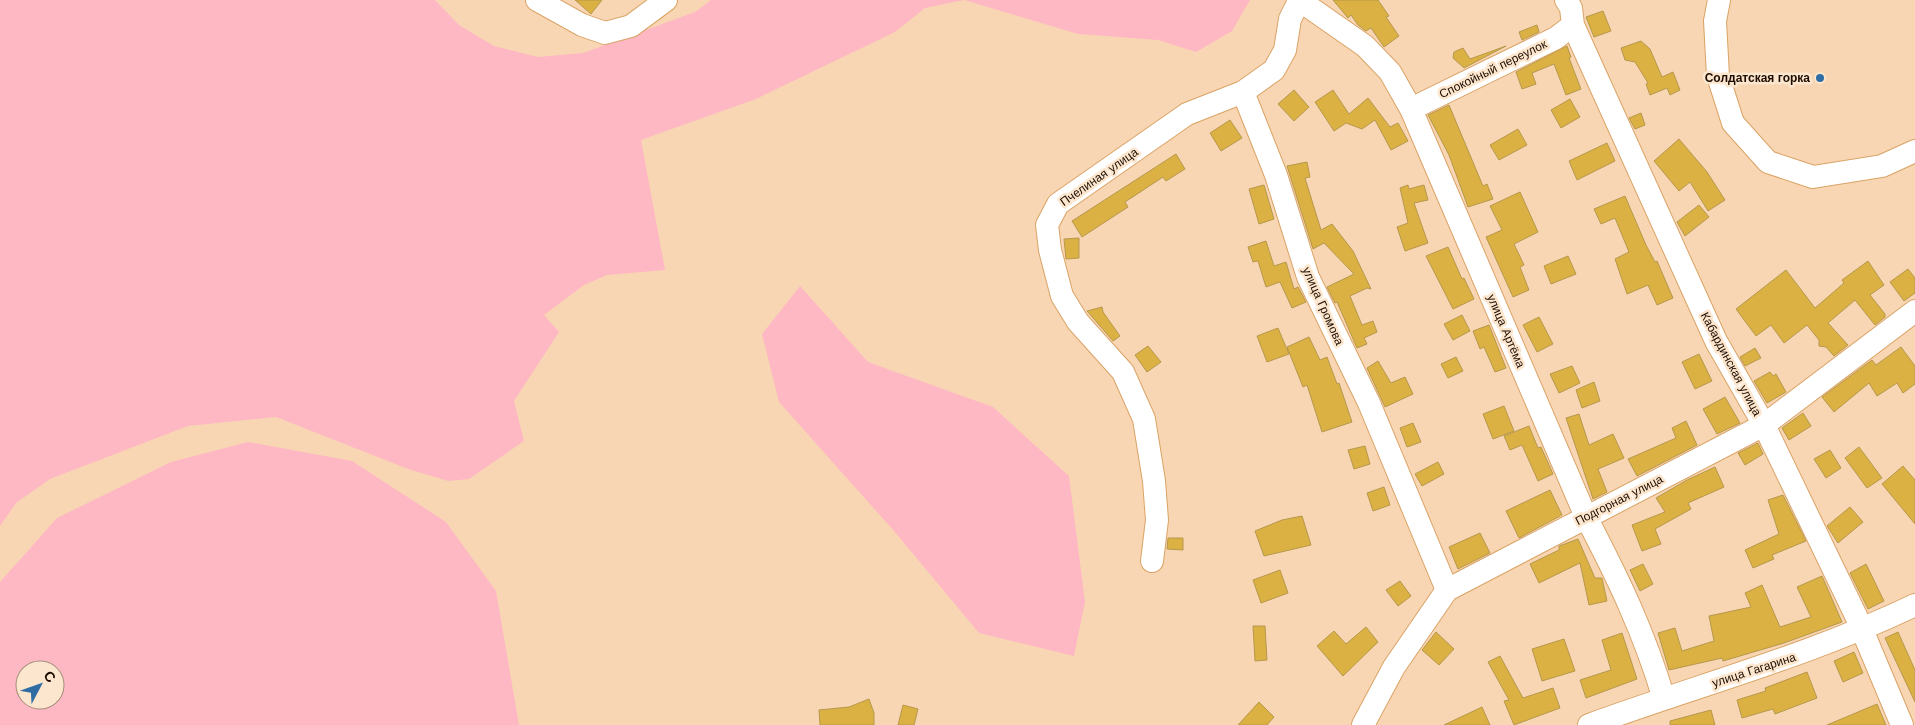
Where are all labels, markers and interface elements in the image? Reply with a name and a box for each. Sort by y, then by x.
street label: Спокойный переулок [1437,37,1550,101]
place label: Солдатская горка [1705,71,1810,85]
marker: Солдатская горка [1814,72,1826,84]
street label: Пчелиная улица [1057,145,1141,209]
street label: улица Громова [1300,265,1347,348]
street label: улица Артёма [1484,292,1528,370]
street label: Кабардинская улица [1698,310,1764,419]
street label: Подгорная улица [1573,472,1665,528]
street label: улица Гагарина [1710,650,1798,690]
north arrow [15,660,65,710]
text: С [40,667,59,686]

